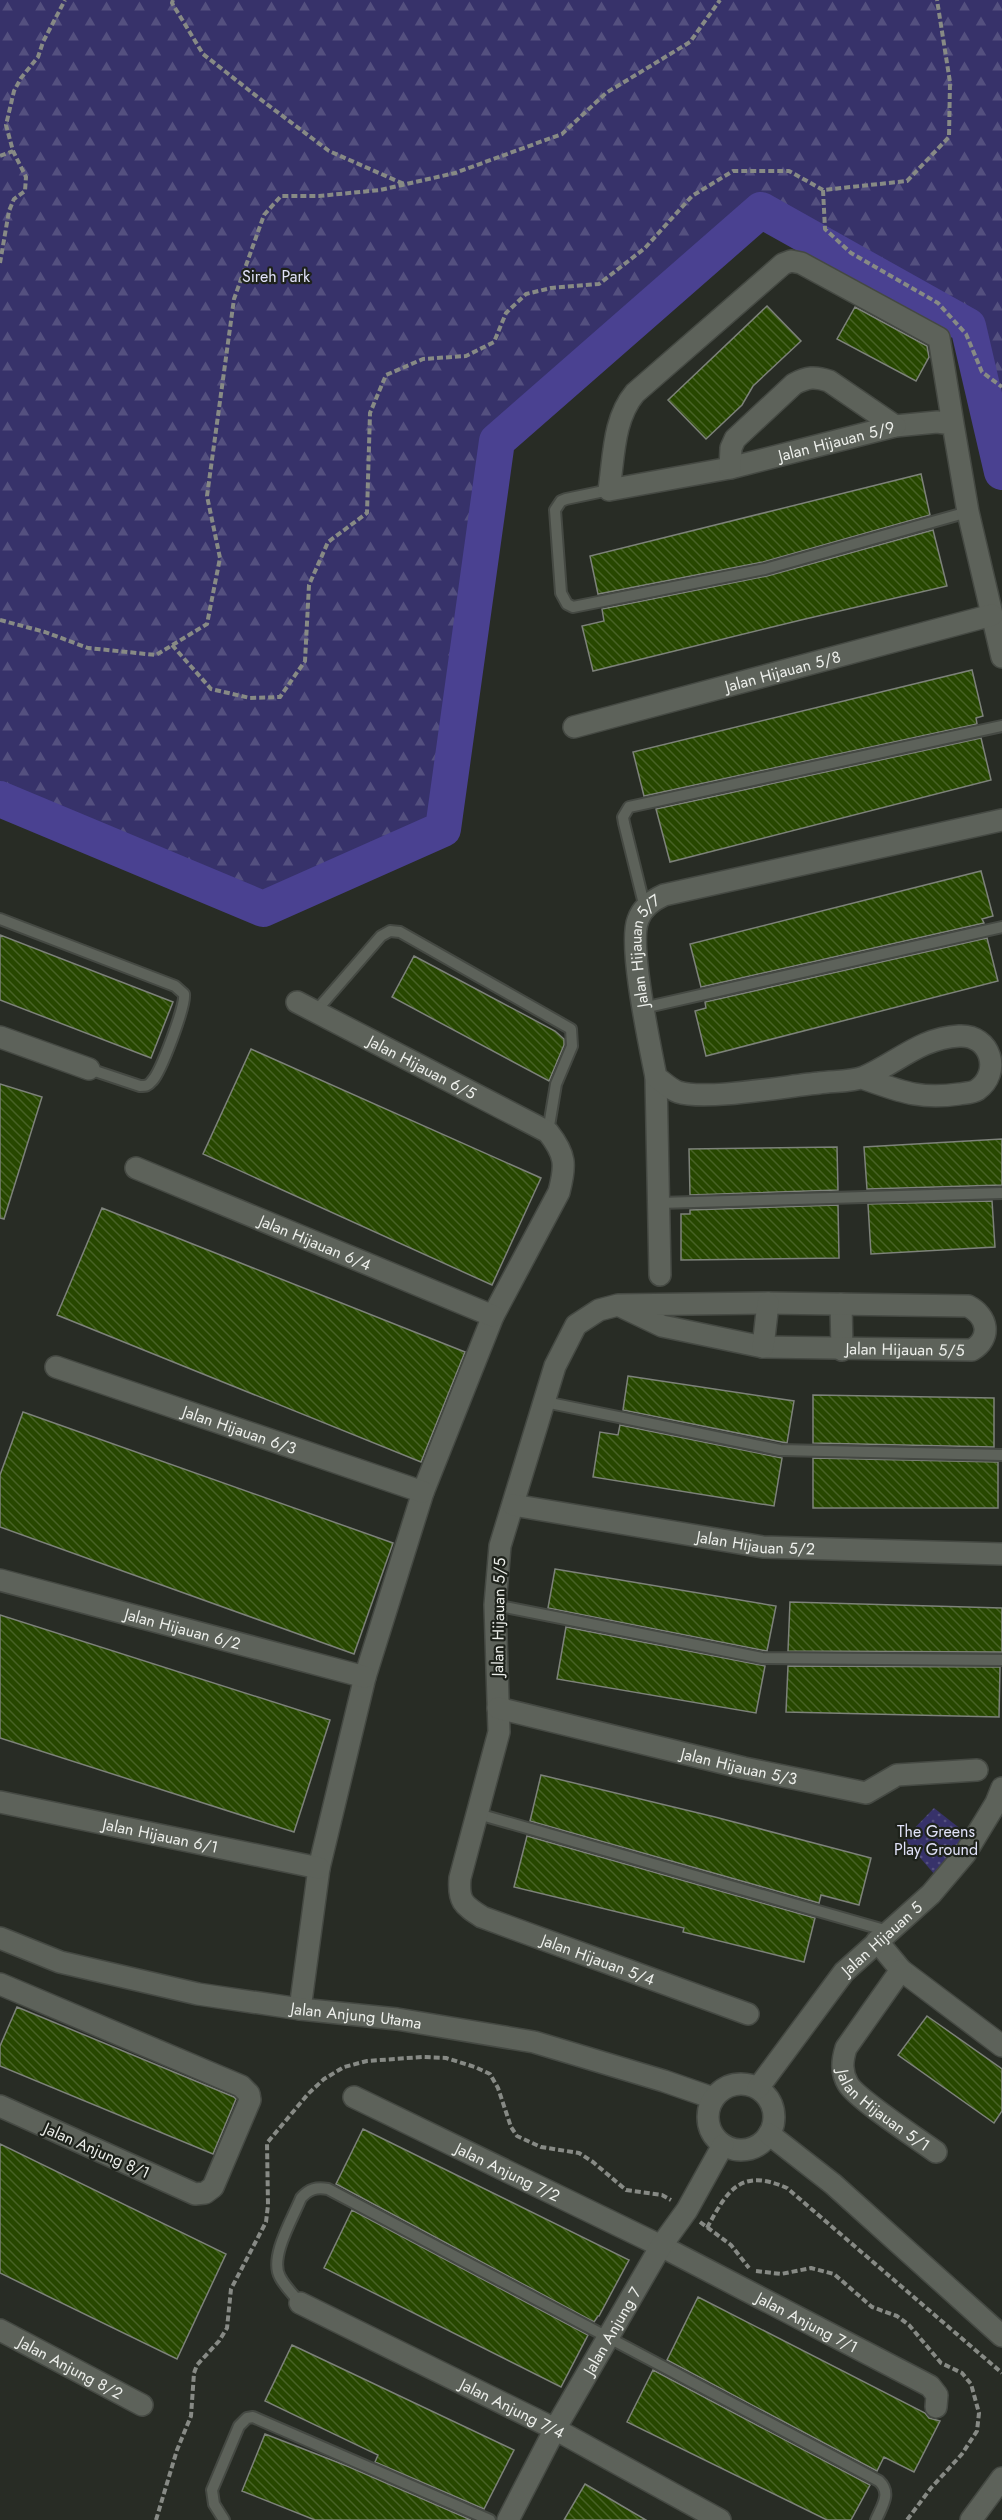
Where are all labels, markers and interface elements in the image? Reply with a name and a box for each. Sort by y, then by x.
park label: Sireh Park [242,265,311,288]
street label: Jalan Hijauan 5/9 [774,416,897,468]
street label: Jalan Hijauan 5/8 [720,645,843,699]
street label: Jalan Hijauan 5/7 [624,888,665,1011]
street label: Jalan Hijauan 6/5 [362,1029,480,1105]
street label: Jalan Hijauan 6/4 [254,1208,375,1276]
street label: Jalan Hijauan 5/5 [843,1337,965,1362]
street label: Jalan Hijauan 6/3 [178,1399,300,1460]
street label: Jalan Hijauan 5/2 [693,1525,815,1561]
street label: Jalan Hijauan 5/5 [486,1557,511,1679]
street label: Jalan Hijauan 6/2 [120,1602,243,1655]
street label: Jalan Hijauan 5/3 [676,1742,800,1791]
street label: Jalan Hijauan 6/1 [99,1812,220,1859]
park label: The Greens Play Ground [894,1820,978,1861]
street label: Jalan Hijauan 5 [835,1896,928,1982]
street label: Jalan Hijauan 5/4 [536,1928,658,1991]
street label: Jalan Anjung Utama [287,1996,423,2035]
street label: Jalan Hijauan 5/1 [831,2066,935,2157]
street label: Jalan Anjung 8/1 [38,2116,153,2184]
street label: Jalan Anjung 7/2 [449,2136,564,2207]
street label: Jalan Anjung 7 [577,2282,647,2381]
street label: Jalan Anjung 7/1 [750,2285,862,2359]
street label: Jalan Anjung 8/2 [12,2330,127,2405]
street label: Jalan Anjung 7/4 [454,2372,569,2444]

